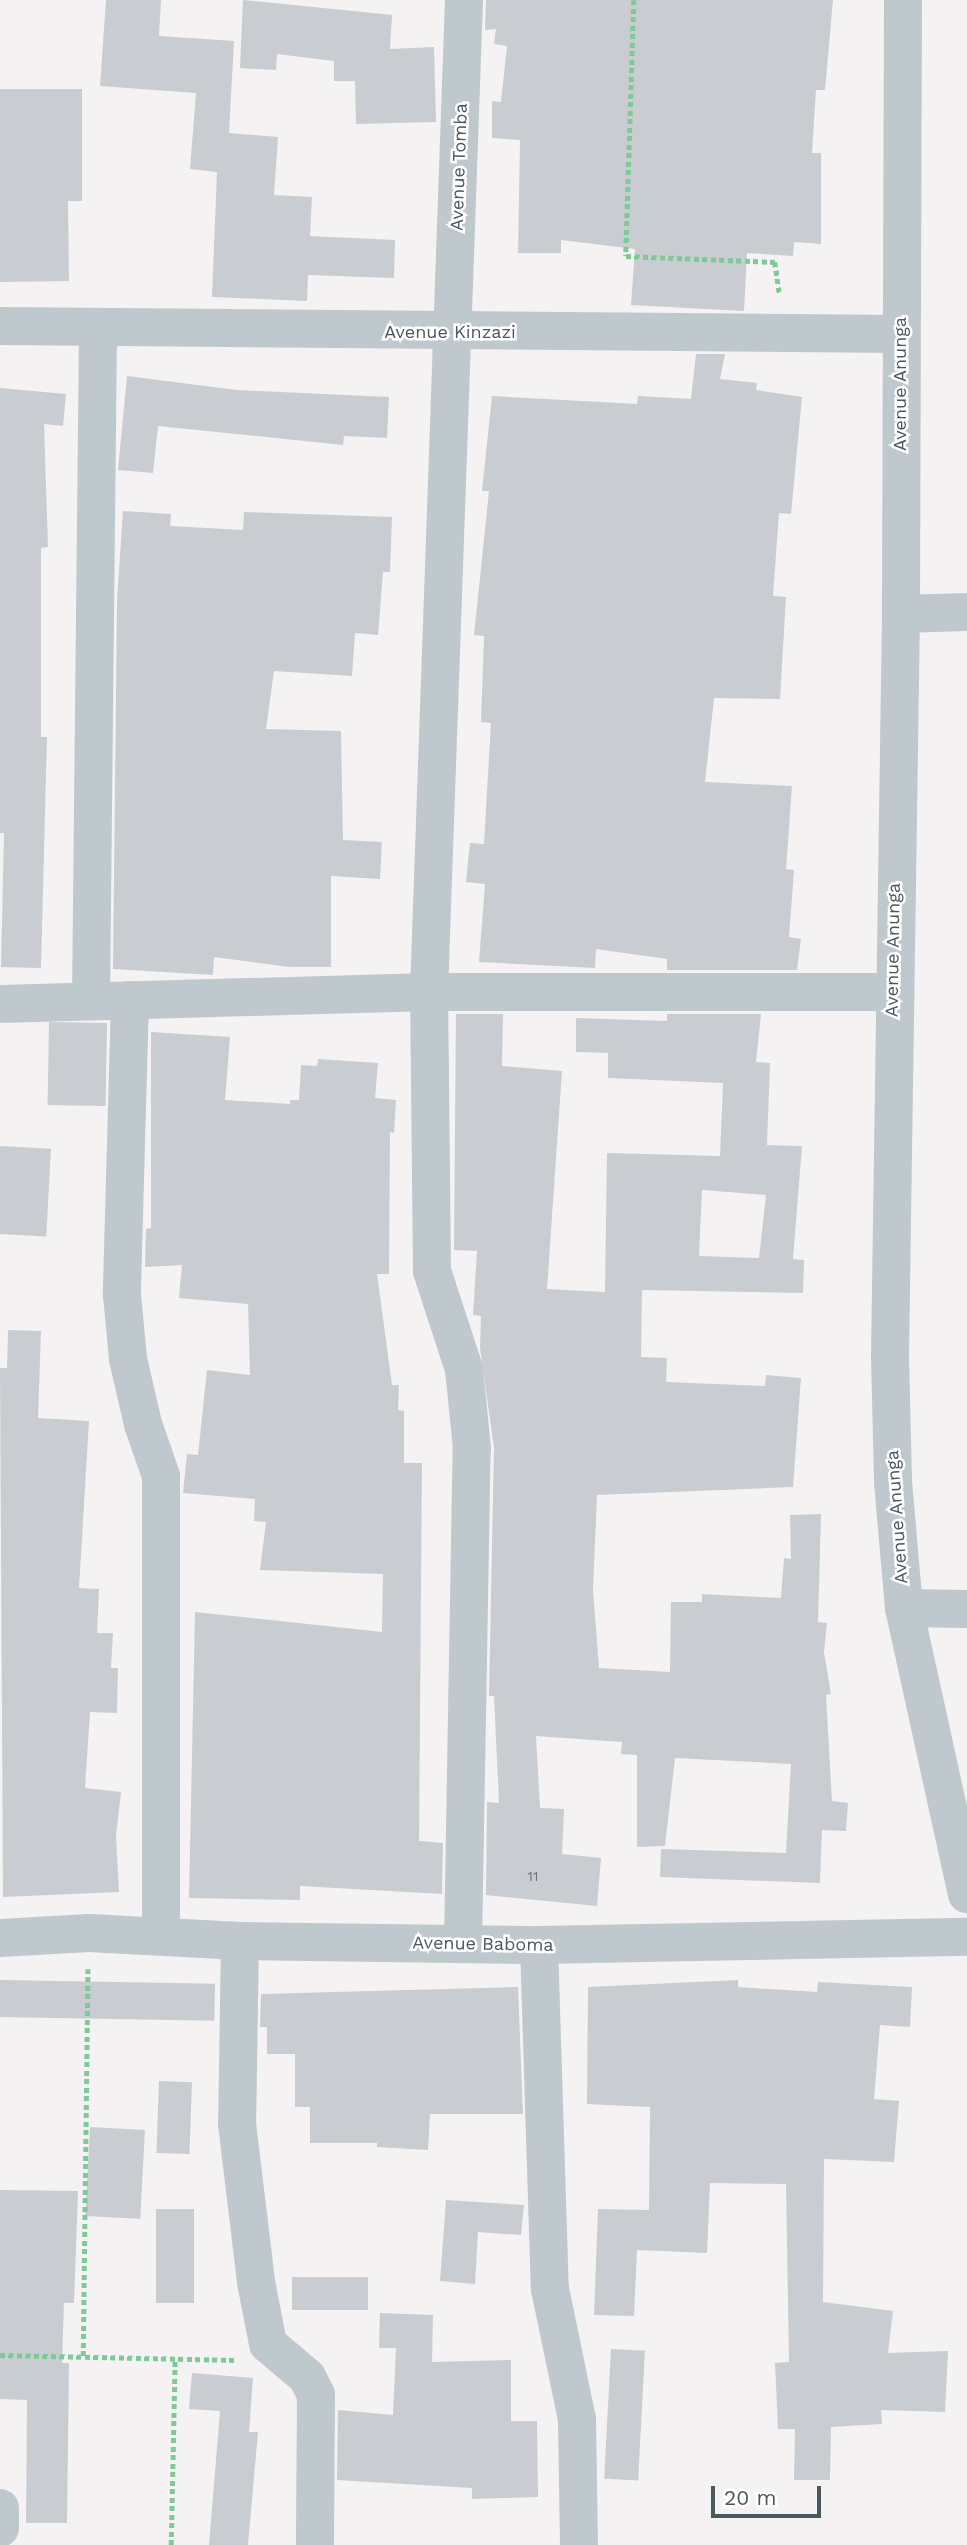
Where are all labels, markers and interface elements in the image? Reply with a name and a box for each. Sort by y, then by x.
street label: Avenue Tomba [446,103,472,231]
street label: Avenue Anunga [889,317,911,451]
street label: Avenue Kinzazi [384,321,516,343]
street label: Avenue Anunga [881,882,905,1018]
street label: Avenue Anunga [882,1449,912,1585]
house number: 11 [528,1868,538,1884]
street label: Avenue Baboma [412,1932,554,1956]
scale bar [715,2472,825,2516]
text: 20 m [724,2485,776,2510]

